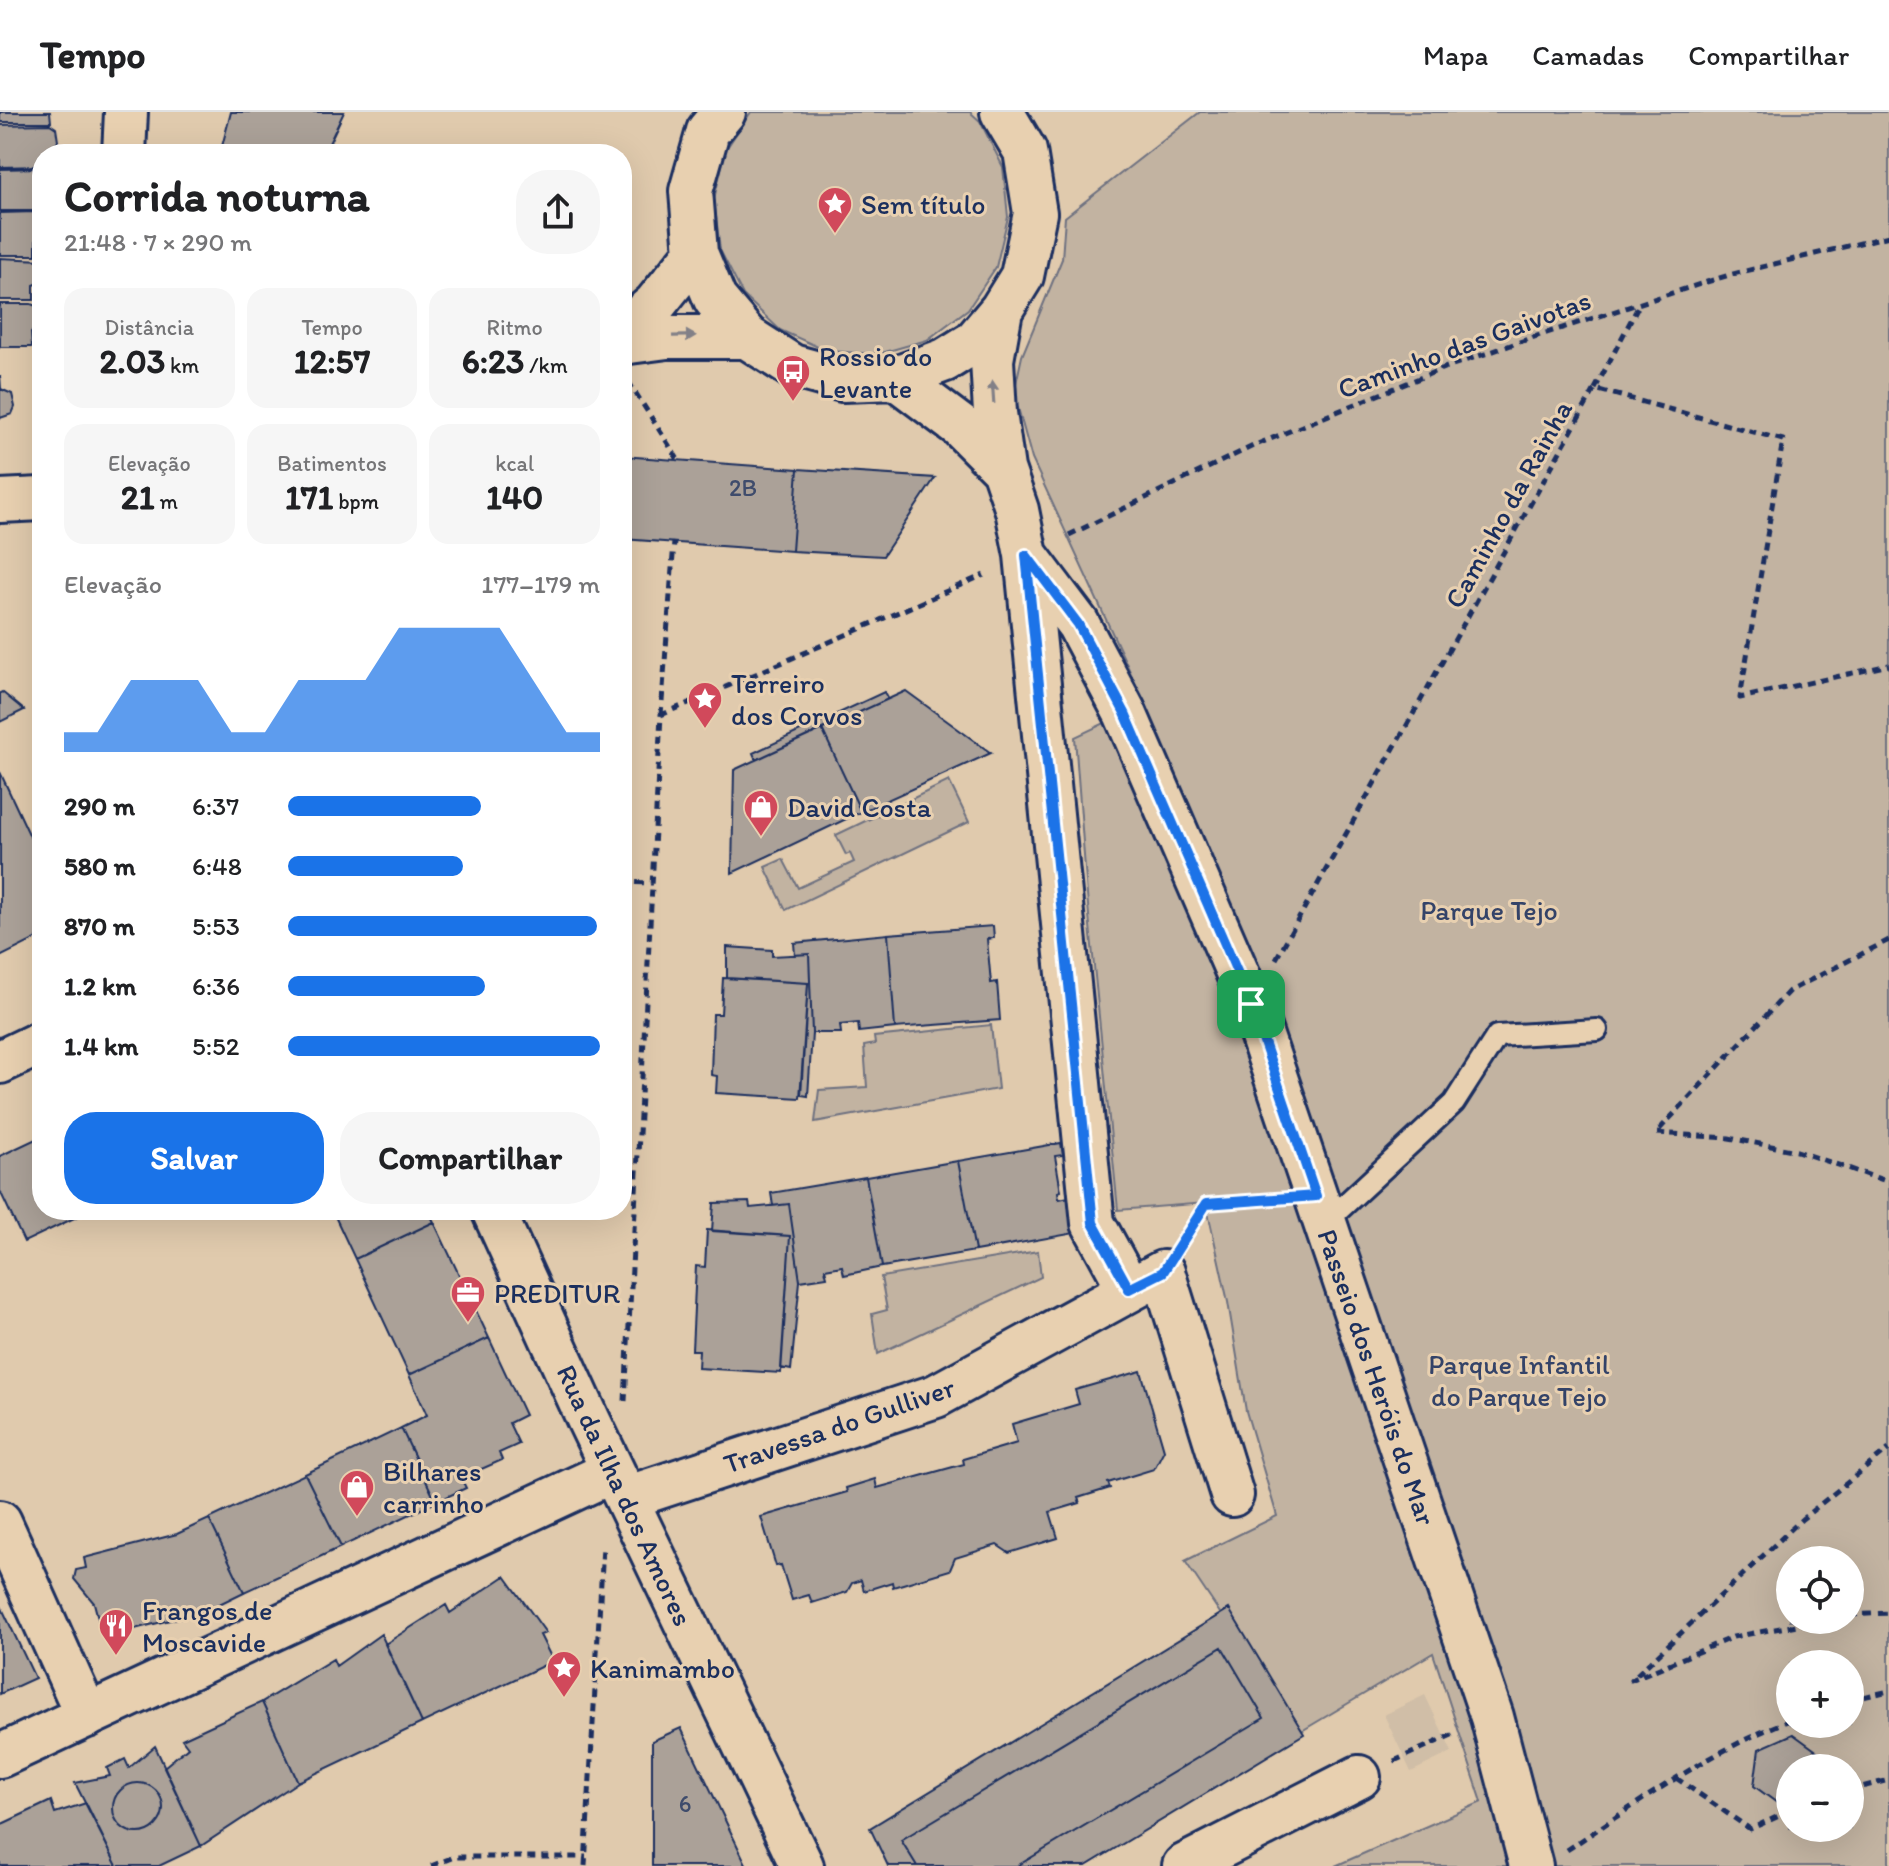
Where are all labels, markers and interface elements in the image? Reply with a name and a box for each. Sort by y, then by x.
text: Tempo [40,32,146,78]
text: Mapa [1423,38,1488,72]
text: Camadas [1532,38,1644,72]
text: Compartilhar [1688,38,1849,72]
text: Corrida noturna [64,169,370,222]
button: share [516,170,600,254]
place icon: Sem título [816,185,854,235]
place label: Sem título [861,187,986,221]
text: 21:48 · 7 × 290 m [64,226,252,258]
street label: Caminho das Gaivotas [1333,282,1595,406]
text: Distância [105,314,194,341]
text: Tempo [301,314,363,341]
text: Ritmo [487,314,543,341]
one-way arrow [672,330,697,343]
place label: Rossio do Levante [819,339,932,405]
text: 2.03 [99,341,165,382]
text: 12:57 [294,341,370,382]
text: 6:23 [462,341,524,382]
text: km [165,352,199,379]
text: /km [524,352,568,379]
bus stop icon: Rossio do Levante [774,353,812,403]
one-way arrow [987,379,1000,404]
street label: Caminho da Rainha [1437,394,1579,614]
text: Elevação [108,450,191,477]
text: Batimentos [277,450,387,477]
text: kcal [495,450,534,477]
house number: 2B [729,473,757,502]
text: 21 [121,477,154,518]
text: 171 [285,477,333,518]
text: 140 [486,477,543,518]
text: m [154,488,178,515]
text: bpm [333,488,379,515]
text: Elevação [64,568,162,600]
text: 177–179 m [481,568,600,600]
place label: Terreiro dos Corvos [731,666,863,732]
place icon: Terreiro dos Corvos [686,680,724,730]
shop icon: David Costa [742,788,780,838]
text: 290 m [64,790,135,822]
text: 6:37 [192,790,239,822]
place label: David Costa [787,790,932,824]
text: 580 m [64,850,136,882]
text: 6:48 [192,850,242,882]
park label: Parque Tejo [1420,893,1558,927]
text: 870 m [64,910,135,942]
text: 5:53 [192,910,240,942]
text: 1.2 km [64,970,136,1002]
text: 6:36 [192,970,240,1002]
pin [1217,970,1285,1038]
icon: arrive [1229,982,1273,1026]
text: 1.4 km [64,1030,138,1062]
text: 5:52 [192,1030,239,1062]
button: Salvar [64,1112,324,1204]
button: Compartilhar [340,1112,600,1204]
street label: Passeio dos Heróis do Mar [1310,1225,1444,1530]
office icon: PREDITUR [449,1274,487,1324]
place label: PREDITUR [494,1276,621,1310]
park label: Parque Infantil do Parque Tejo [1428,1347,1610,1413]
street label: Rua da Ilha dos Amores [550,1359,700,1631]
street label: Travessa do Gulliver [719,1370,959,1480]
place label: Bilhares carrinho [383,1454,484,1520]
shop icon: Bilhares carrinho [338,1468,376,1518]
map controls [1776,1546,1864,1842]
button: locate [1776,1546,1864,1634]
place label: Frangos de Moscavide [142,1593,273,1659]
restaurant icon: Frangos de Moscavide [97,1607,135,1657]
place icon: Kanimambo [545,1649,583,1699]
button: + [1776,1650,1864,1738]
place label: Kanimambo [590,1651,735,1685]
button: − [1776,1754,1864,1842]
house number: 6 [679,1789,691,1818]

